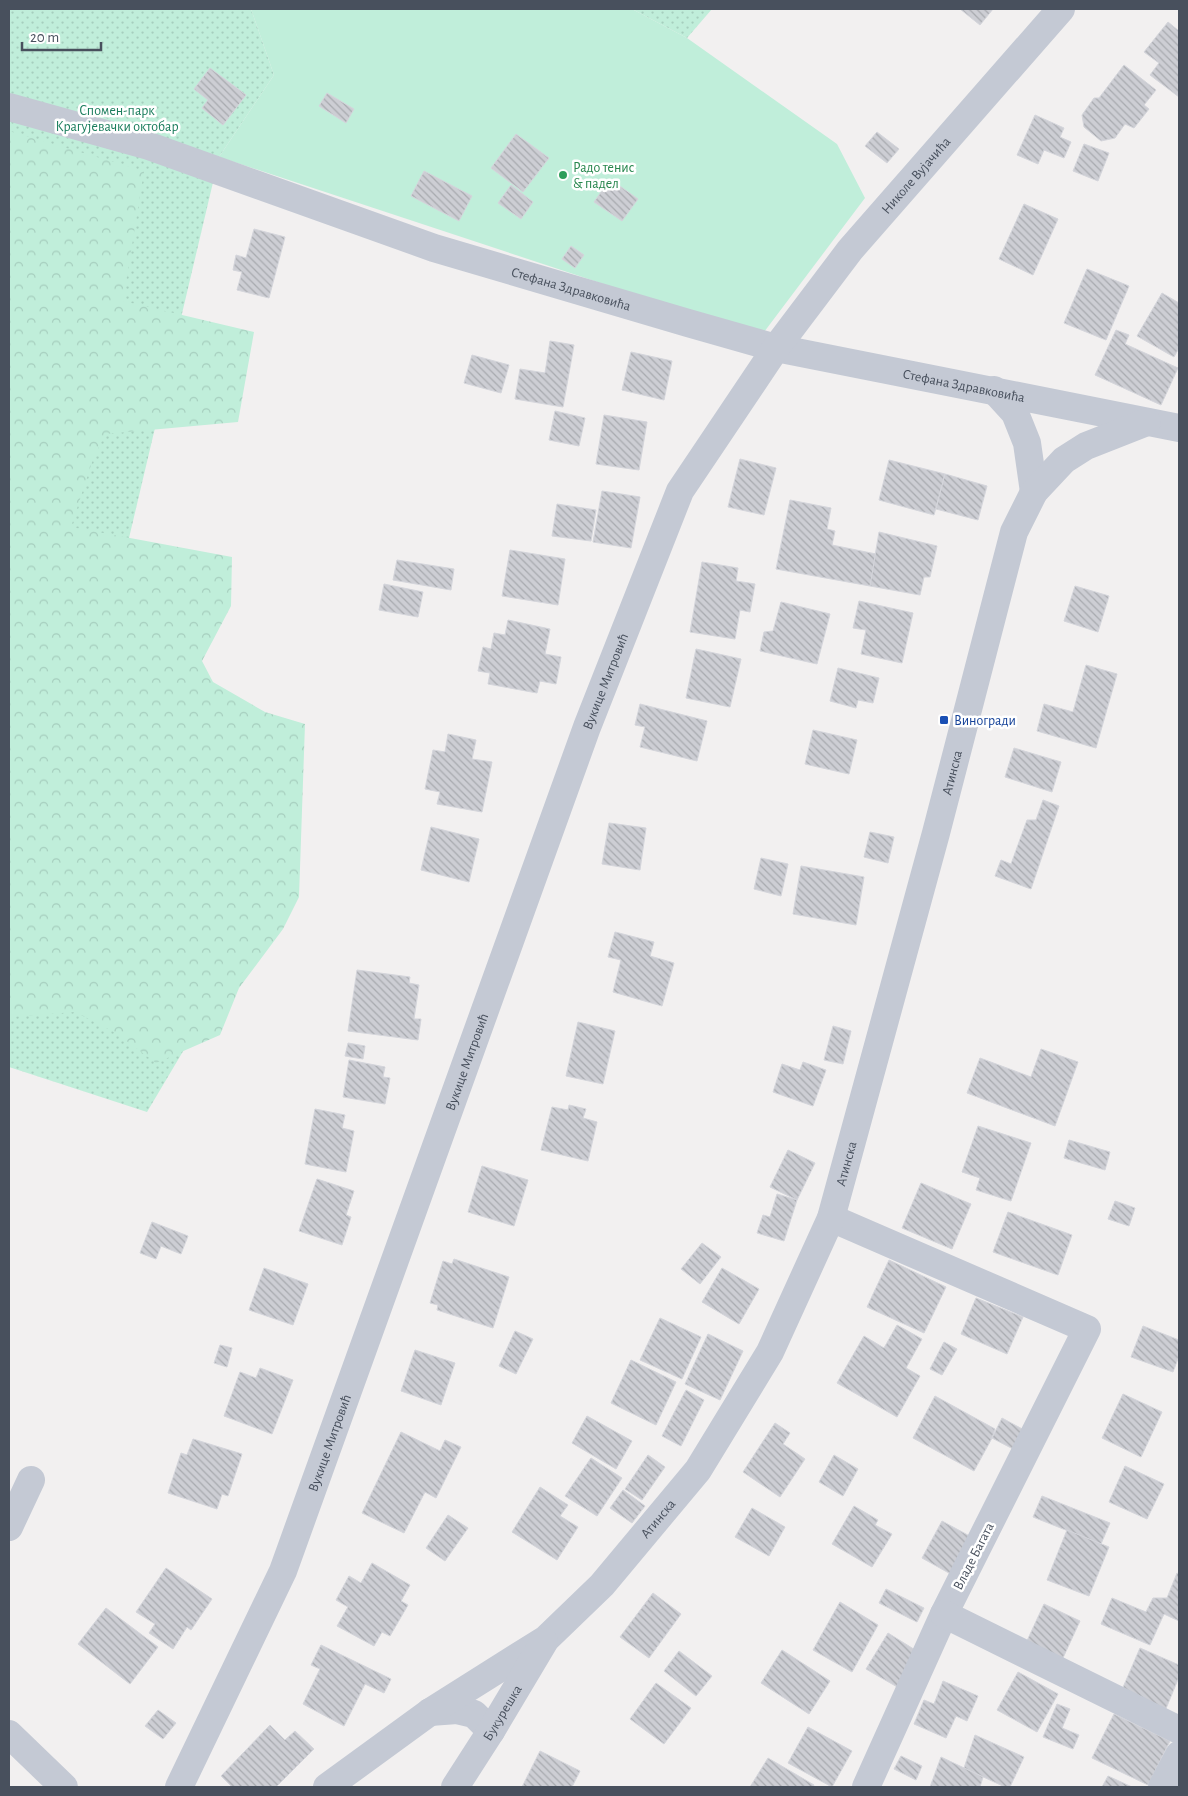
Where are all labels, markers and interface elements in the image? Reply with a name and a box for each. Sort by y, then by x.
scale bar [22,20,101,52]
text: 20 m [30,30,59,45]
park label: Спомен-парк Крагујевачки октобар [55,104,179,134]
street label: Николе Вујачића [879,134,954,217]
place label: Радо тенис & падел [573,161,635,191]
marker: Радо тенис & падел [557,169,569,181]
street label: Стефана Здравковића [509,265,633,314]
street label: Стефана Здравковића [902,367,1027,405]
street label: Вукице Митровић [581,631,631,732]
marker: Виногради [938,714,950,726]
place label: Виногради [954,714,1016,728]
street label: Атинска [940,748,965,797]
street label: Вукице Митровић [443,1012,491,1113]
street label: Атинска [834,1139,860,1188]
street label: Вукице Митровић [306,1393,354,1494]
street label: Атинска [638,1497,679,1541]
street label: Владе Багата [951,1520,997,1592]
street label: Букурешка [481,1682,525,1744]

